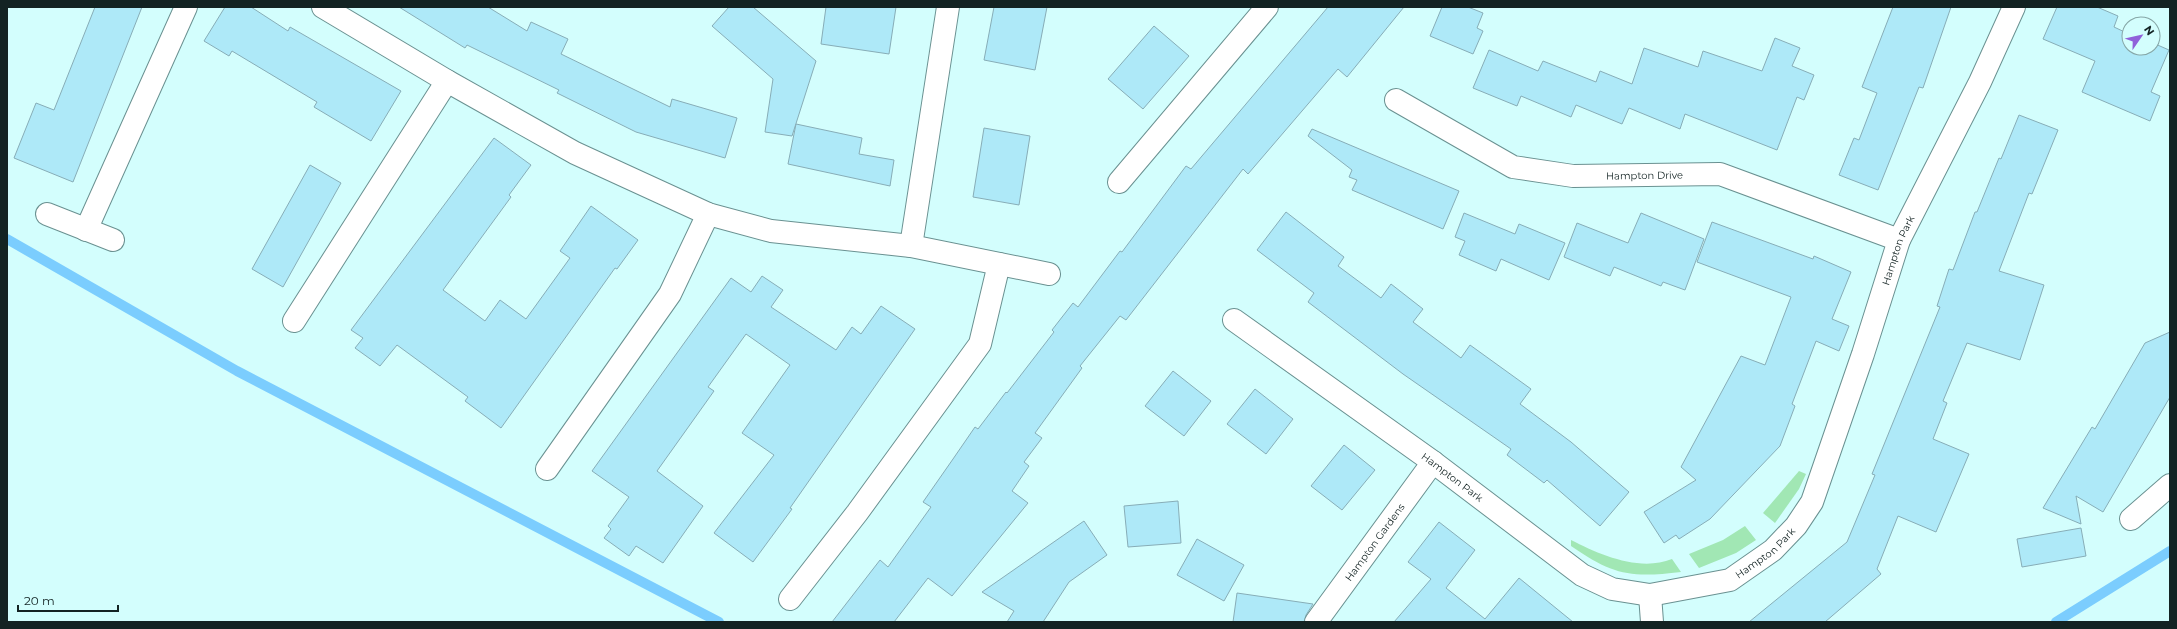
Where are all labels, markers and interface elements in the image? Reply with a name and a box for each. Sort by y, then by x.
north arrow [2121,16,2161,56]
text: N [2141,23,2158,38]
street label: Hampton Drive [1606,169,1683,183]
street label: Hampton Park [1879,213,1917,287]
street label: Hampton Park [1419,450,1486,505]
street label: Hampton Gardens [1342,501,1408,584]
street label: Hampton Park [1733,525,1798,581]
scale bar [18,587,118,613]
text: 20 m [24,593,55,608]

